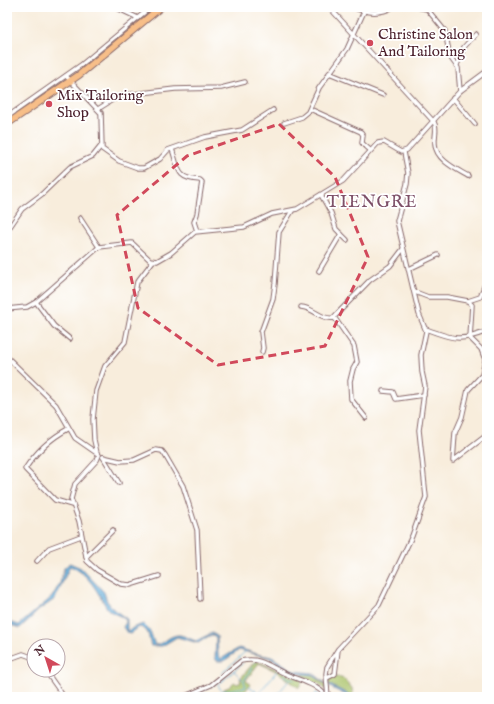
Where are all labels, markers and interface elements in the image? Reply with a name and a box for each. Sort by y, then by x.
place label: Christine Salon And Tailoring [377,25,473,61]
marker: Christine Salon And Tailoring [365,38,375,48]
place label: Mix Tailoring Shop [57,86,145,122]
marker: Mix Tailoring Shop [44,99,54,109]
district label: TIENGRE [327,192,418,213]
north arrow [26,638,66,678]
text: N [31,642,49,660]

